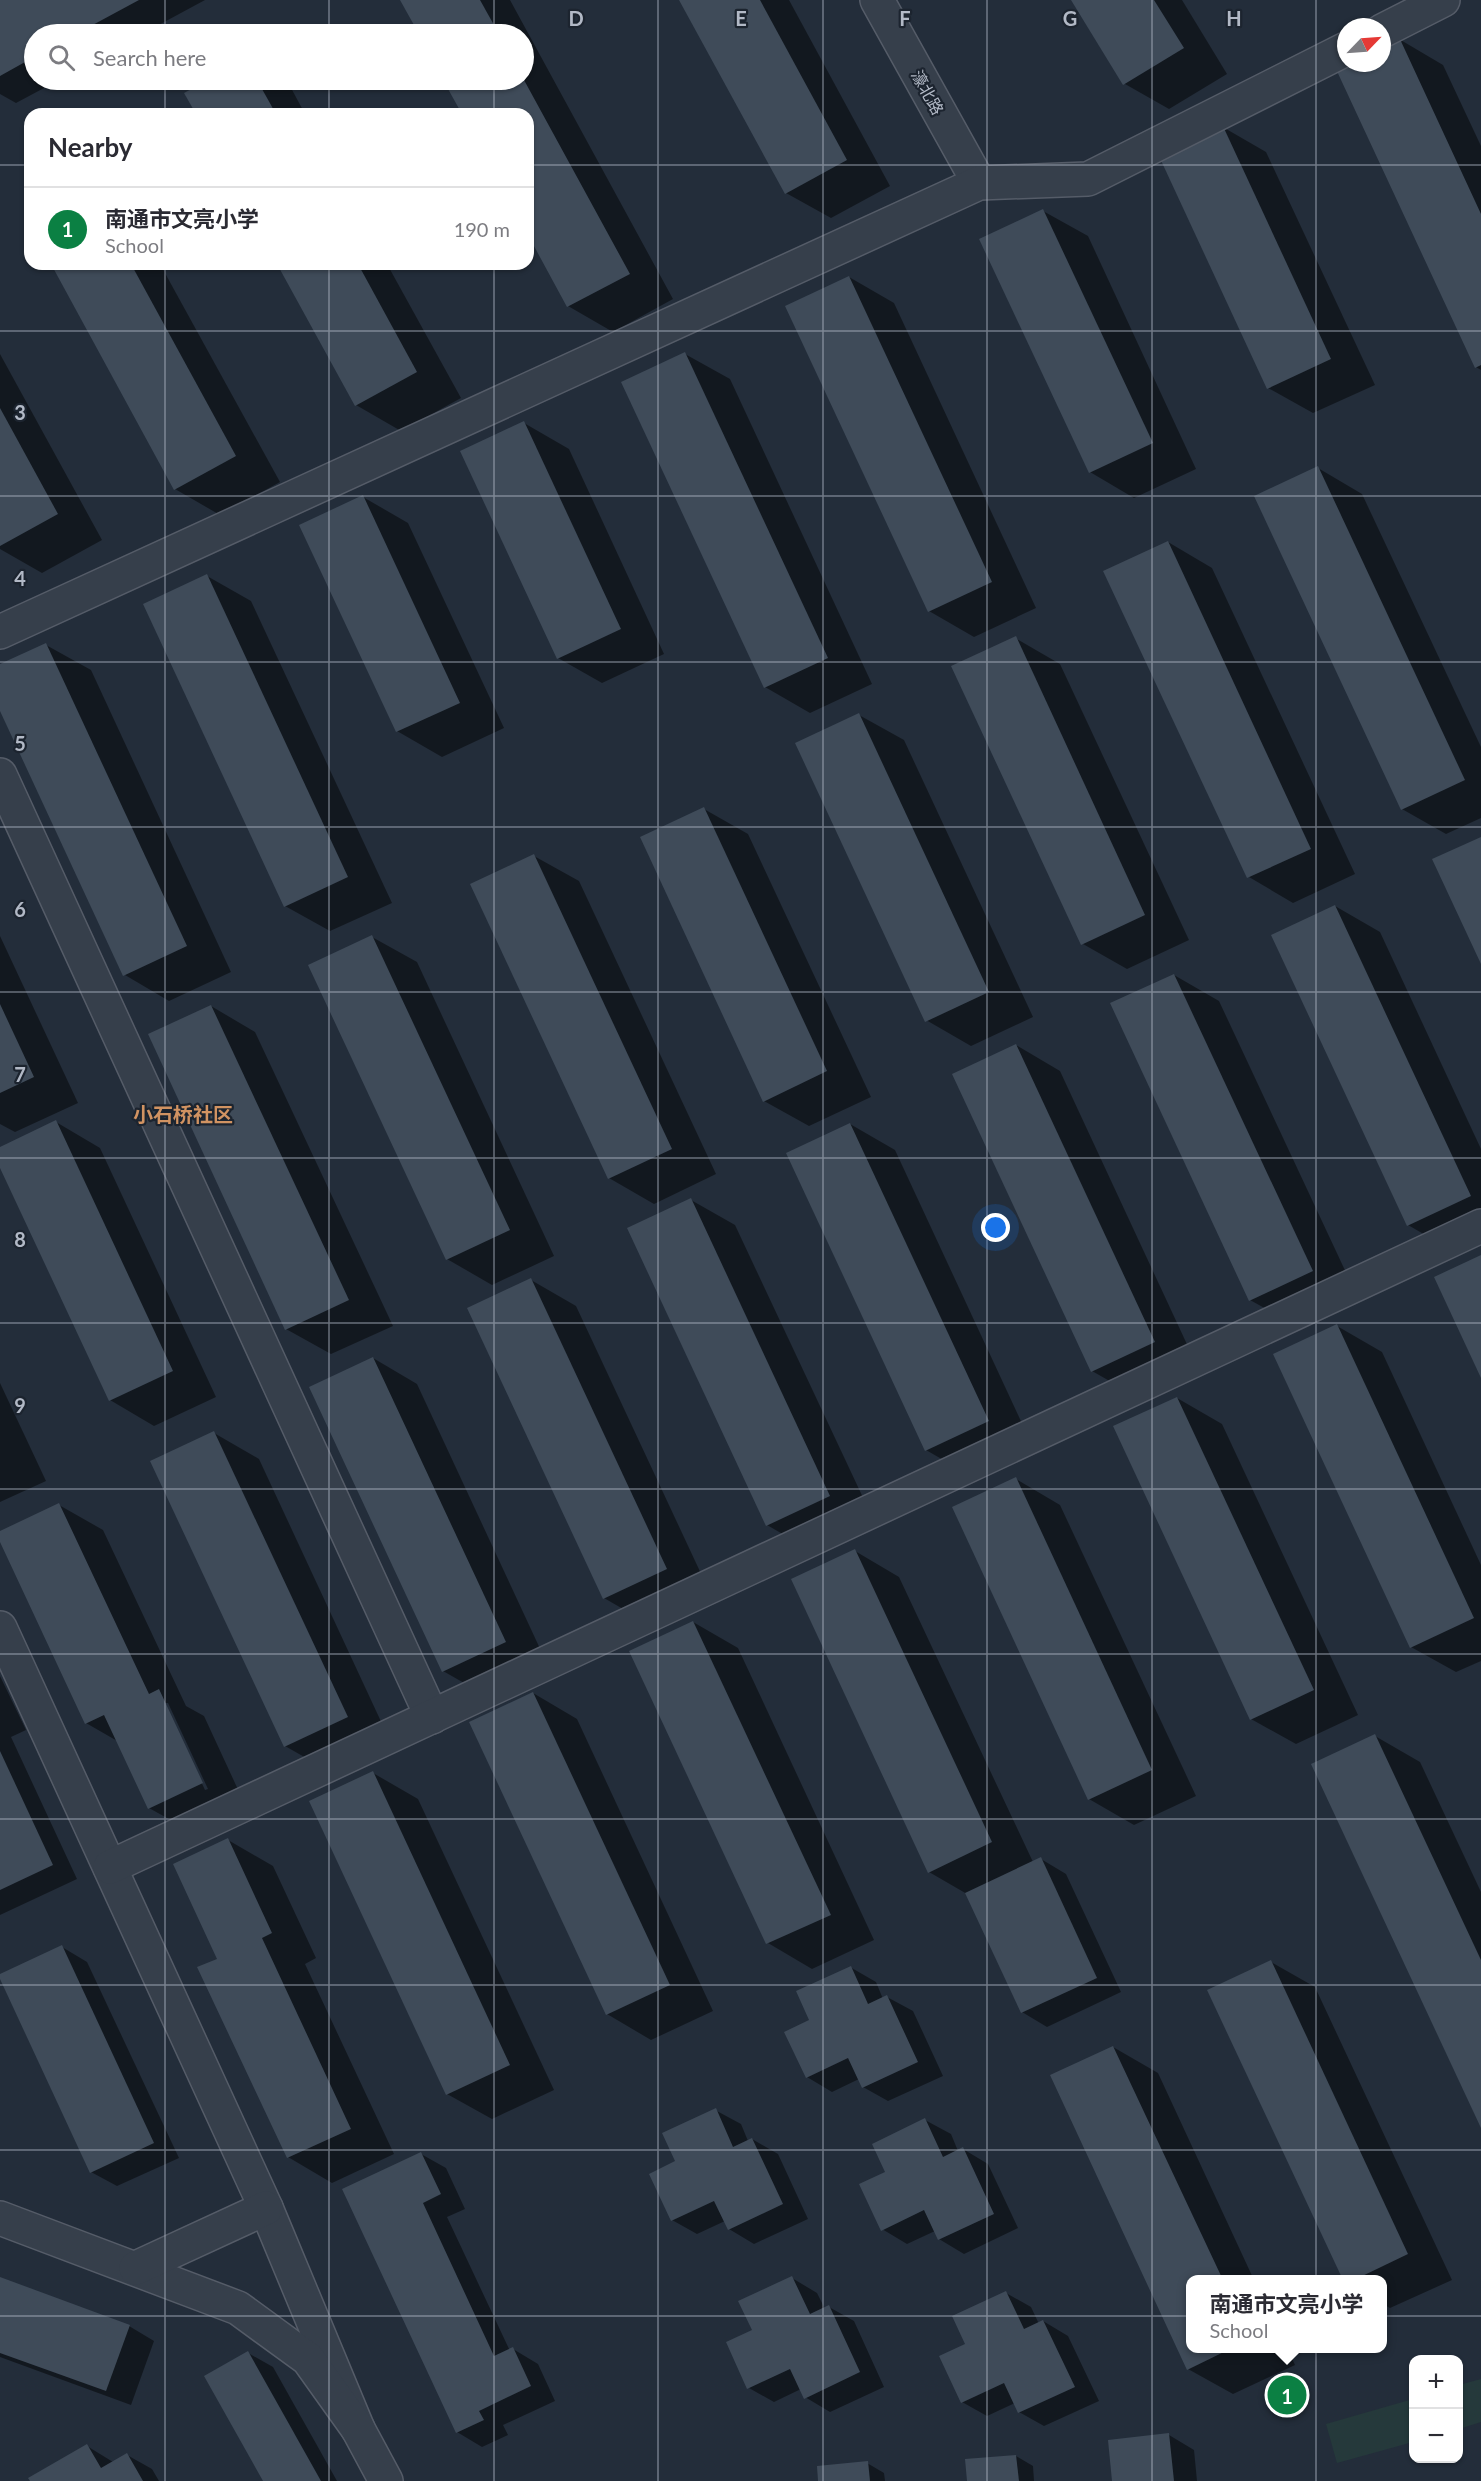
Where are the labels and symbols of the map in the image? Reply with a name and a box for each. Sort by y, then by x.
text: D [568,6,584,30]
text: E [735,6,747,30]
text: F [899,6,911,30]
text: G [1063,6,1077,30]
text: H [1226,6,1242,30]
north arrow [1337,18,1391,72]
street label: 濠北路 [908,66,948,118]
text: 3 [14,400,26,424]
text: 4 [14,566,26,590]
text: 5 [14,731,26,755]
text: 6 [14,897,26,921]
text: 7 [14,1062,26,1086]
district label: 小石桥社区 [133,1102,233,1126]
your location [981,1213,1010,1242]
text: 8 [14,1227,26,1251]
text: 9 [14,1393,26,1417]
pin: 1 [1268,2372,1306,2418]

